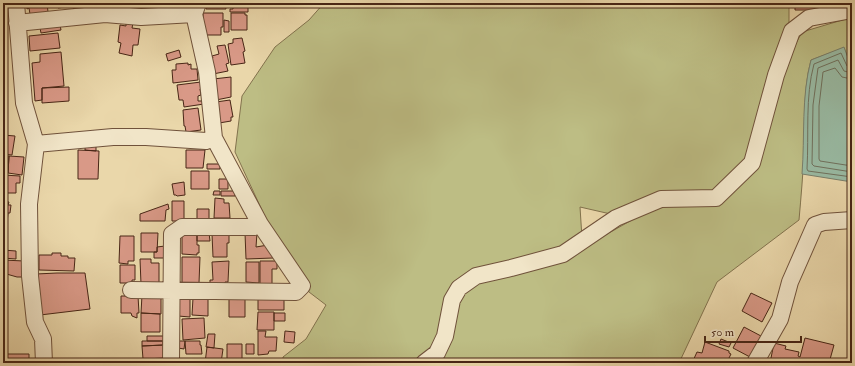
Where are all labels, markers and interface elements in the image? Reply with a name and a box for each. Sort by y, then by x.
scale bar [705,318,801,344]
text: 50 m [711,325,735,340]

